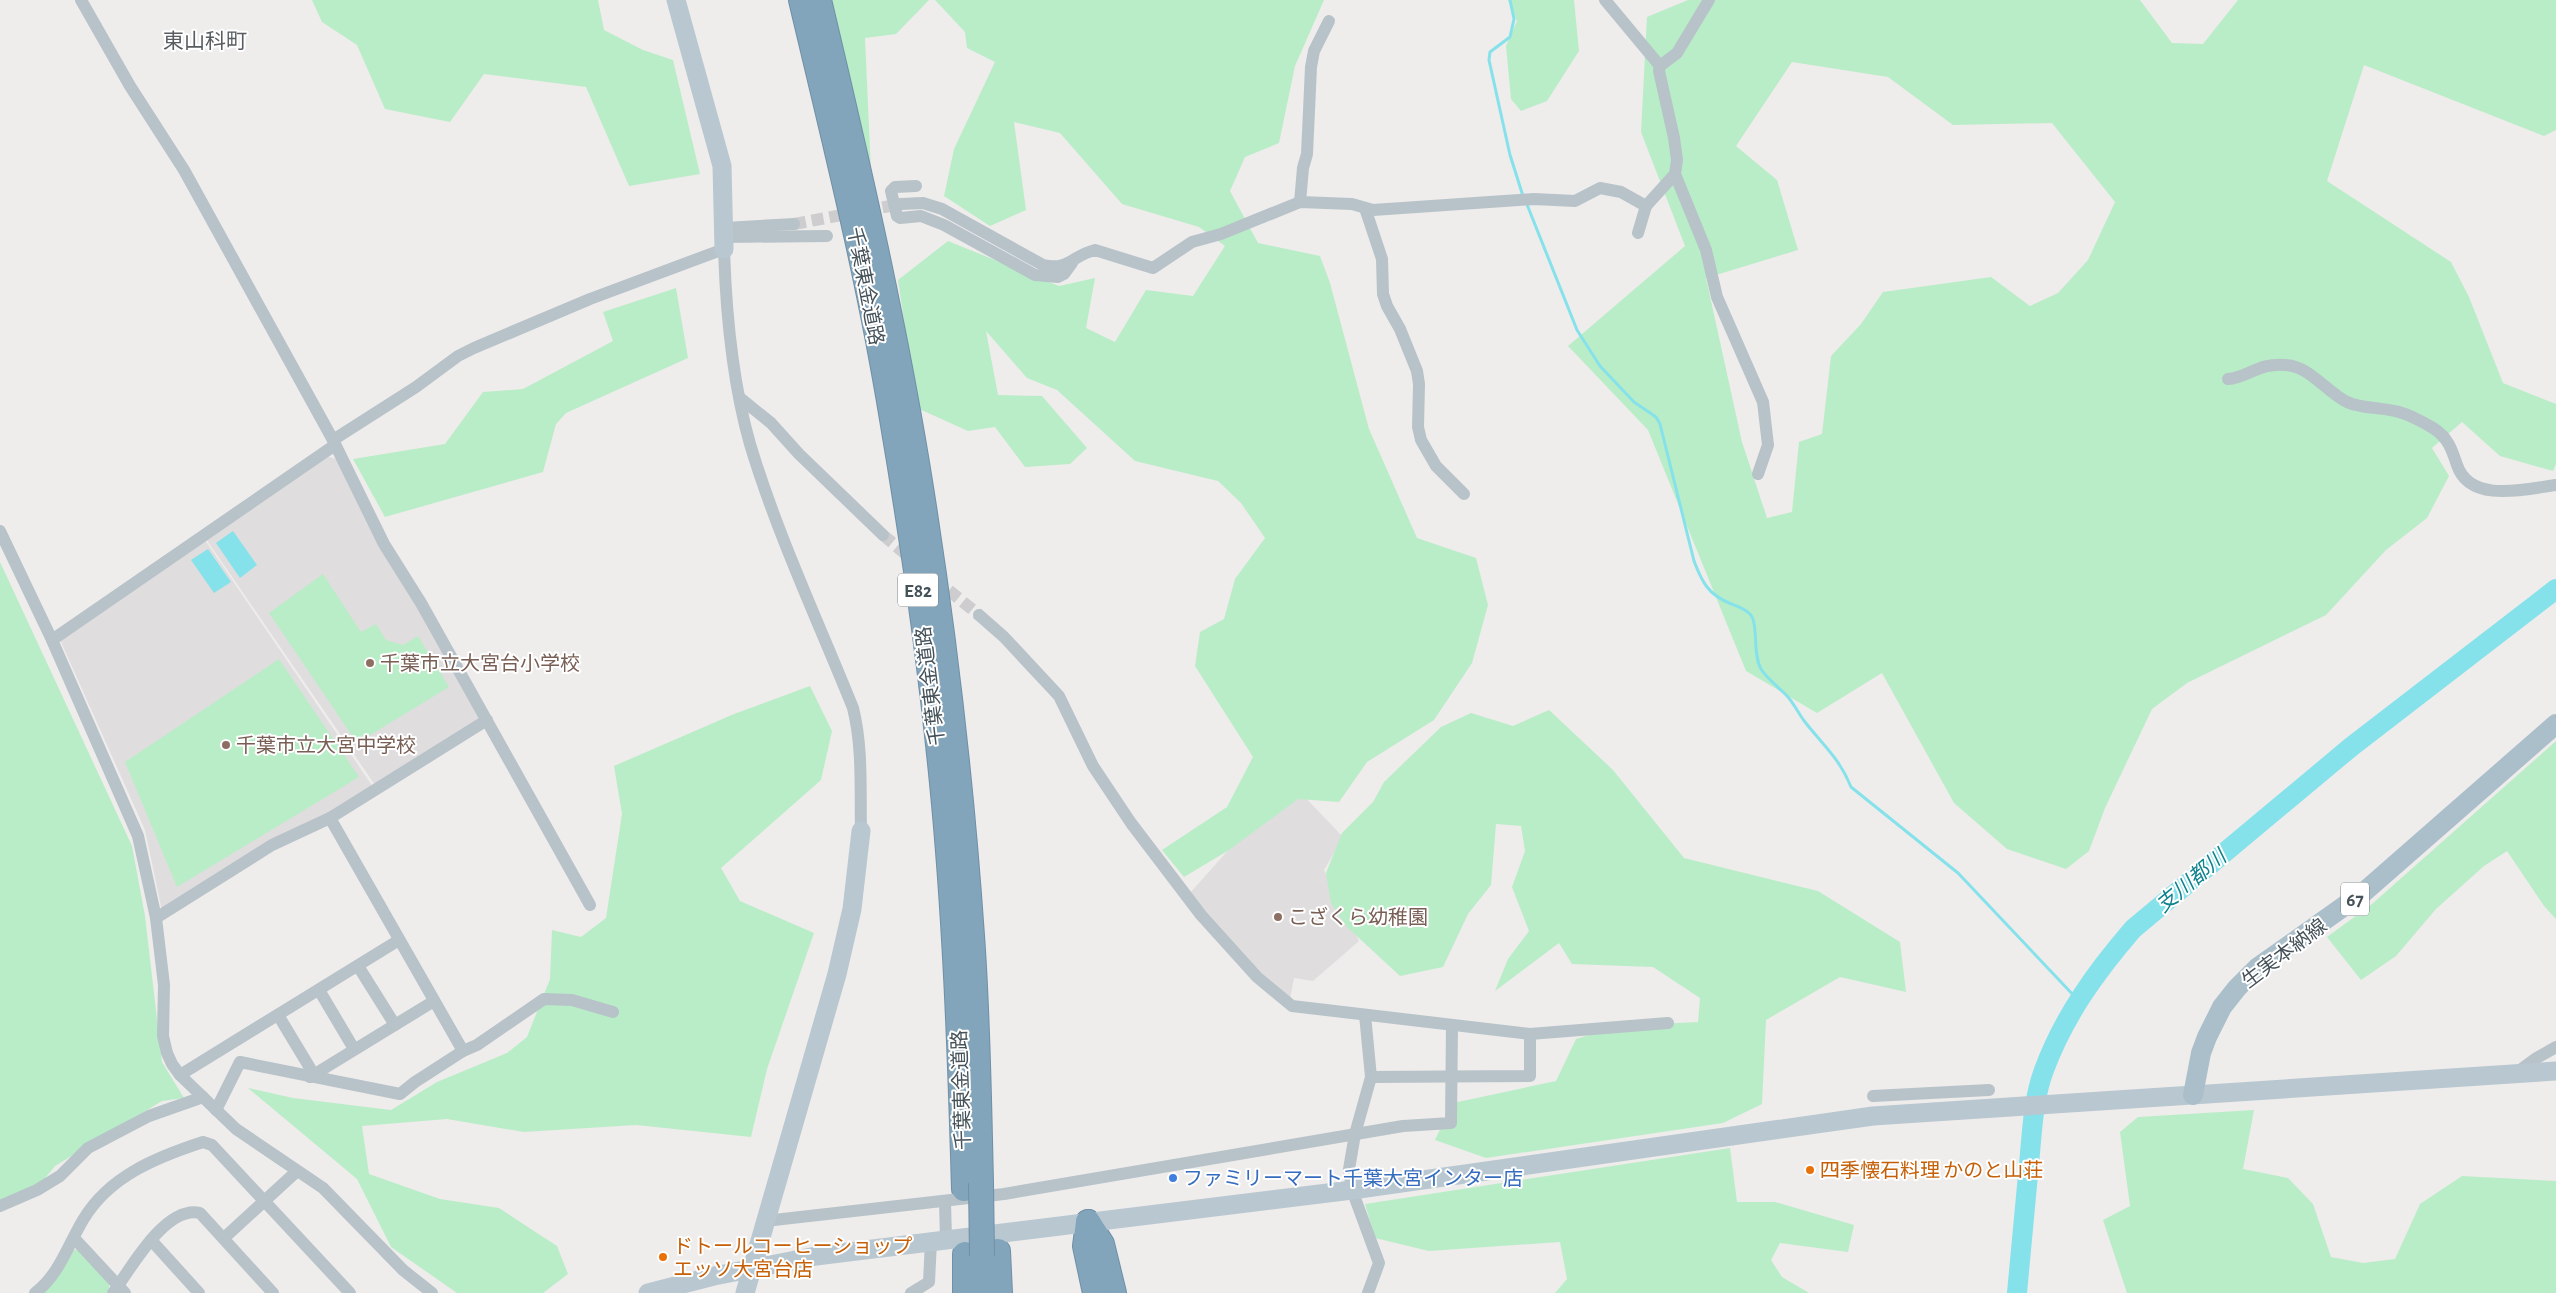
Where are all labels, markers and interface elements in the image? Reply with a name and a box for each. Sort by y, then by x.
district label: 東山科町 [163,30,247,52]
street label: 千葉東金道路 [844,225,887,347]
road number: E82 [898,574,938,606]
street label: 千葉東金道路 [913,625,948,747]
place label: 千葉市立大宮台小学校 [380,653,580,674]
marker: 千葉市立大宮台小学校 [364,657,376,669]
place label: 千葉市立大宮中学校 [236,735,416,756]
marker: 千葉市立大宮中学校 [220,739,232,751]
water label: 支川都川 [2152,844,2232,916]
road number: 67 [2341,882,2369,916]
place label: こざくら幼稚園 [1288,906,1428,928]
marker: こざくら幼稚園 [1272,911,1284,923]
street label: 生実本納線 [2237,914,2331,992]
street label: 千葉東金道路 [949,1030,974,1150]
place label: 四季懐石料理 かのと山荘 [1820,1160,2043,1181]
marker: 四季懐石料理 かのと山荘 [1804,1164,1816,1176]
place label: ファミリーマート千葉大宮インター店 [1183,1168,1523,1189]
marker: ファミリーマート千葉大宮インター店 [1167,1172,1179,1184]
place label: ドトールコーヒーショップ エッソ大宮台店 [673,1236,912,1280]
marker: ドトールコーヒーショップ エッソ大宮台店 [657,1251,669,1263]

